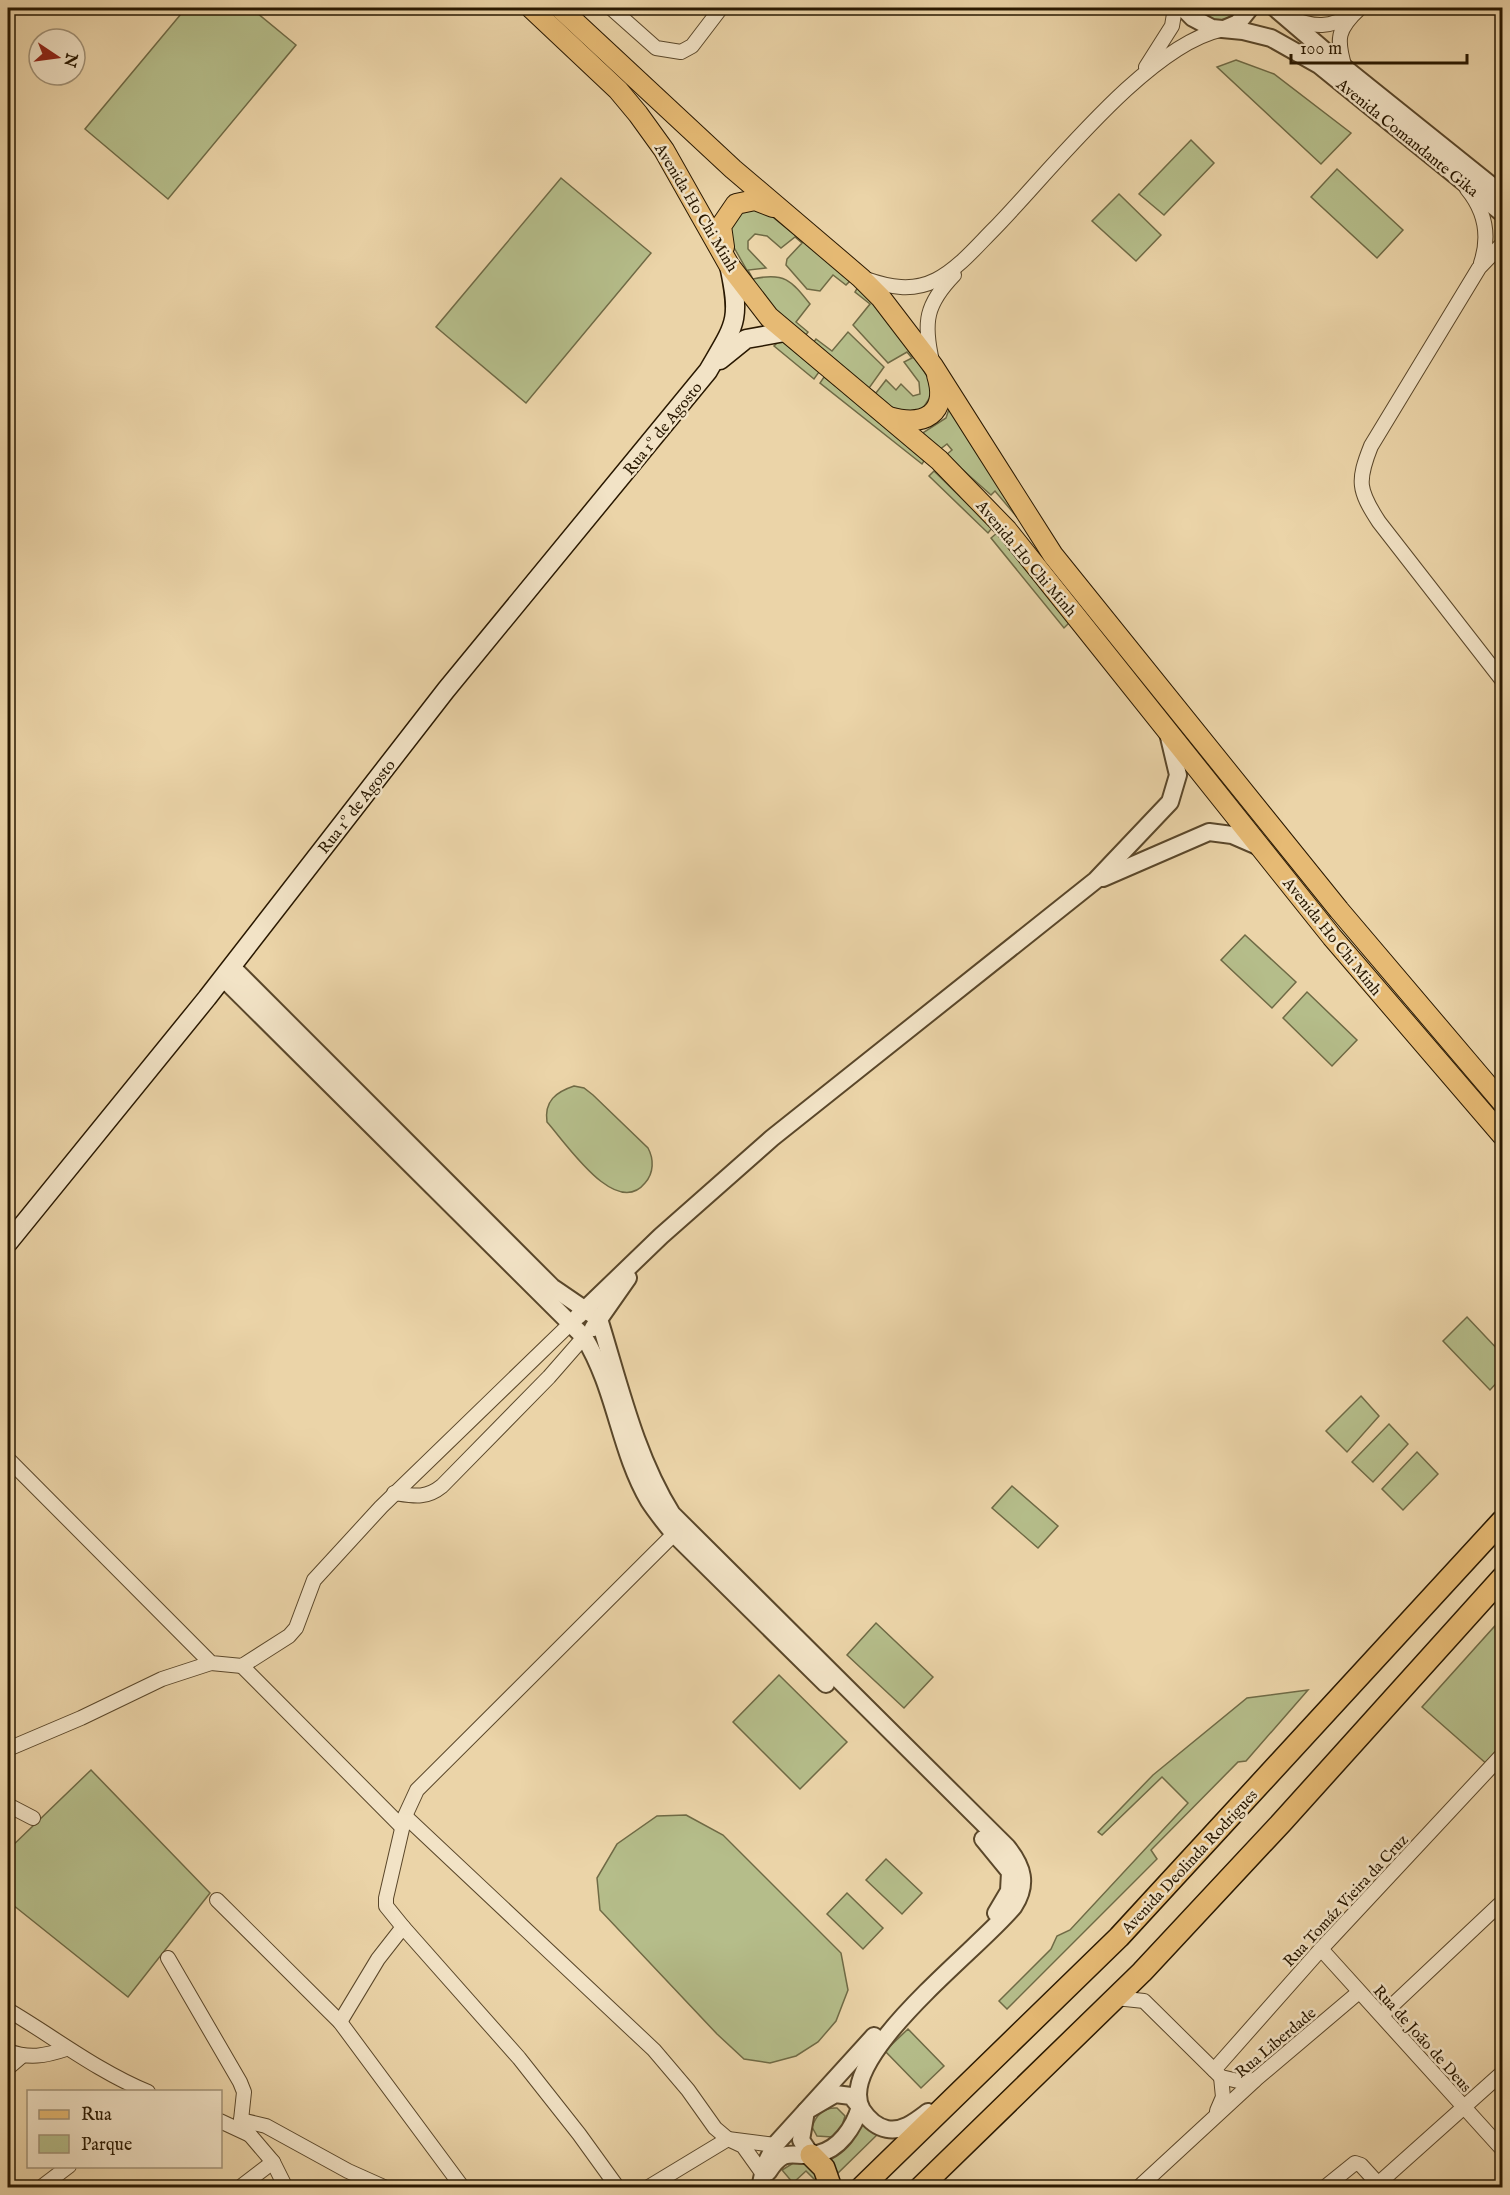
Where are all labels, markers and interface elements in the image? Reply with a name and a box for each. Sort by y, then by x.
north arrow [27,27,87,87]
scale bar [1291,27,1466,65]
text: 100 m [1300,38,1342,61]
text: N [58,50,81,69]
street label: Avenida Comandante Gika [1331,74,1482,202]
street label: Avenida Ho Chi Minh [649,139,742,276]
street label: Rua 1º de Agosto [620,378,708,480]
street label: Avenida Ho Chi Minh [970,496,1080,622]
street label: Rua 1º de Agosto [315,756,401,858]
street label: Avenida Ho Chi Minh [1277,873,1386,1001]
street label: Avenida Deolinda Rodrigues [1117,1786,1263,1940]
street label: Rua Tomáz Vieira da Cruz [1280,1831,1413,1972]
street label: Rua de João de Deus [1368,1982,1475,2097]
street label: Rua Liberdade [1232,2004,1321,2083]
legend [27,2090,222,2168]
text: Rua [81,2104,112,2127]
text: Parque [81,2134,132,2157]

